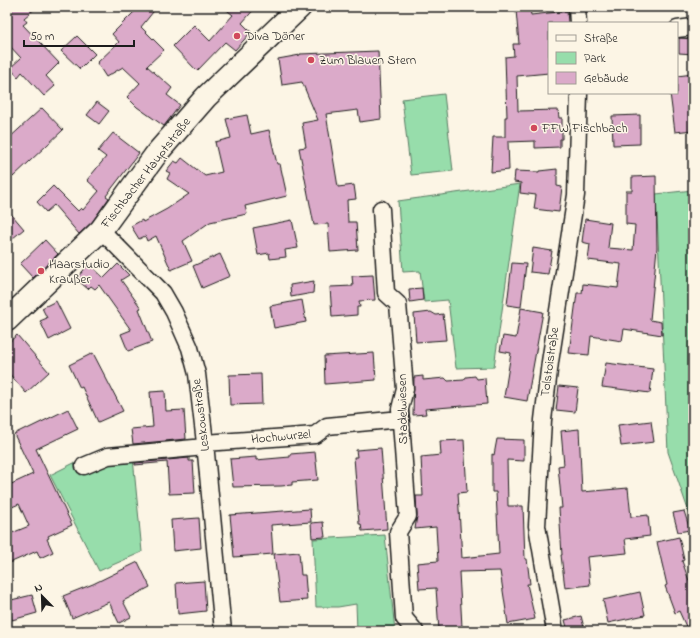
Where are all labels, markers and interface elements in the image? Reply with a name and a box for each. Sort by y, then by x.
scale bar [24,22,134,48]
legend [548,22,678,94]
place label: Diva Döner [244,27,306,46]
text: 50 m [30,28,54,46]
text: Straße [584,30,618,48]
marker: Diva Döner [232,31,242,41]
text: Park [584,50,606,68]
place label: Zum Blauen Stern [319,51,416,70]
marker: Zum Blauen Stern [306,55,316,65]
text: Gebäude [584,70,629,88]
street label: Fischbacher Hauptstraße [96,113,196,233]
place label: FFW Fischbach [541,119,627,138]
marker: FFW Fischbach [529,123,539,133]
place label: Haarstudio Kraußer [49,255,110,289]
marker: Haarstudio Kraußer [36,266,46,276]
street label: Tolstoistraße [536,326,564,398]
street label: Stadelwiesen [393,374,413,444]
street label: Leskowstraße [187,378,215,452]
street label: Hochwurzel [250,425,312,449]
north arrow [22,576,62,616]
text: N [32,579,45,597]

